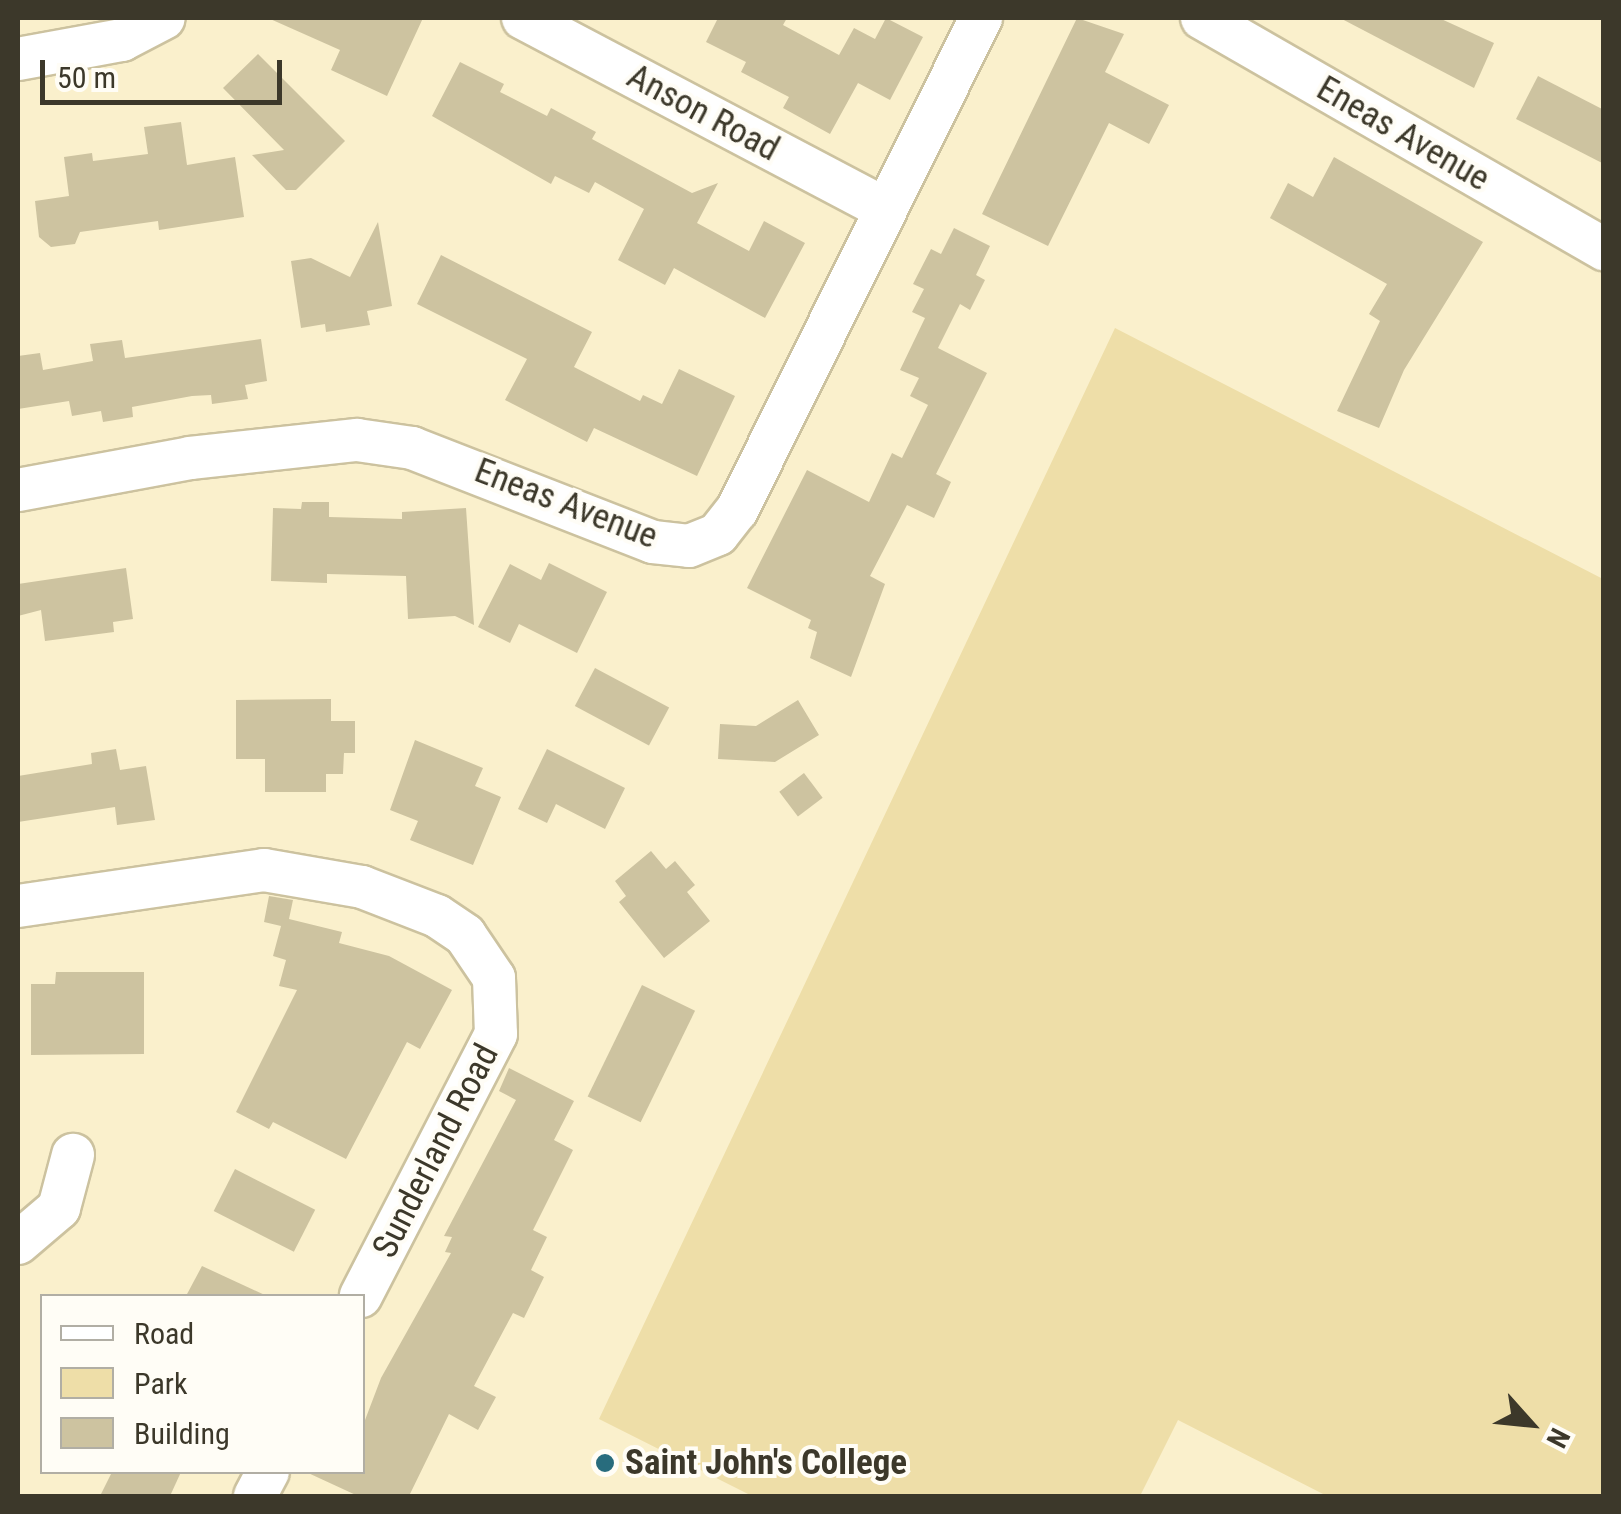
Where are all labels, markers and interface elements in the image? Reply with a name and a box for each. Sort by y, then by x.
scale bar [45,40,288,102]
street label: Anson Road [620,56,786,170]
text: 50 m [57,60,116,95]
street label: Eneas Avenue [1309,68,1497,200]
street label: Eneas Avenue [469,450,663,558]
street label: Sunderland Road [364,1037,508,1265]
legend [40,1294,365,1474]
text: Road [134,1316,194,1351]
text: Park [134,1366,188,1401]
north arrow [1481,1374,1581,1474]
text: Building [134,1416,230,1451]
text: N [1540,1423,1577,1453]
place label: Saint John's College [625,1442,907,1484]
marker: Saint John's College [594,1452,616,1474]

